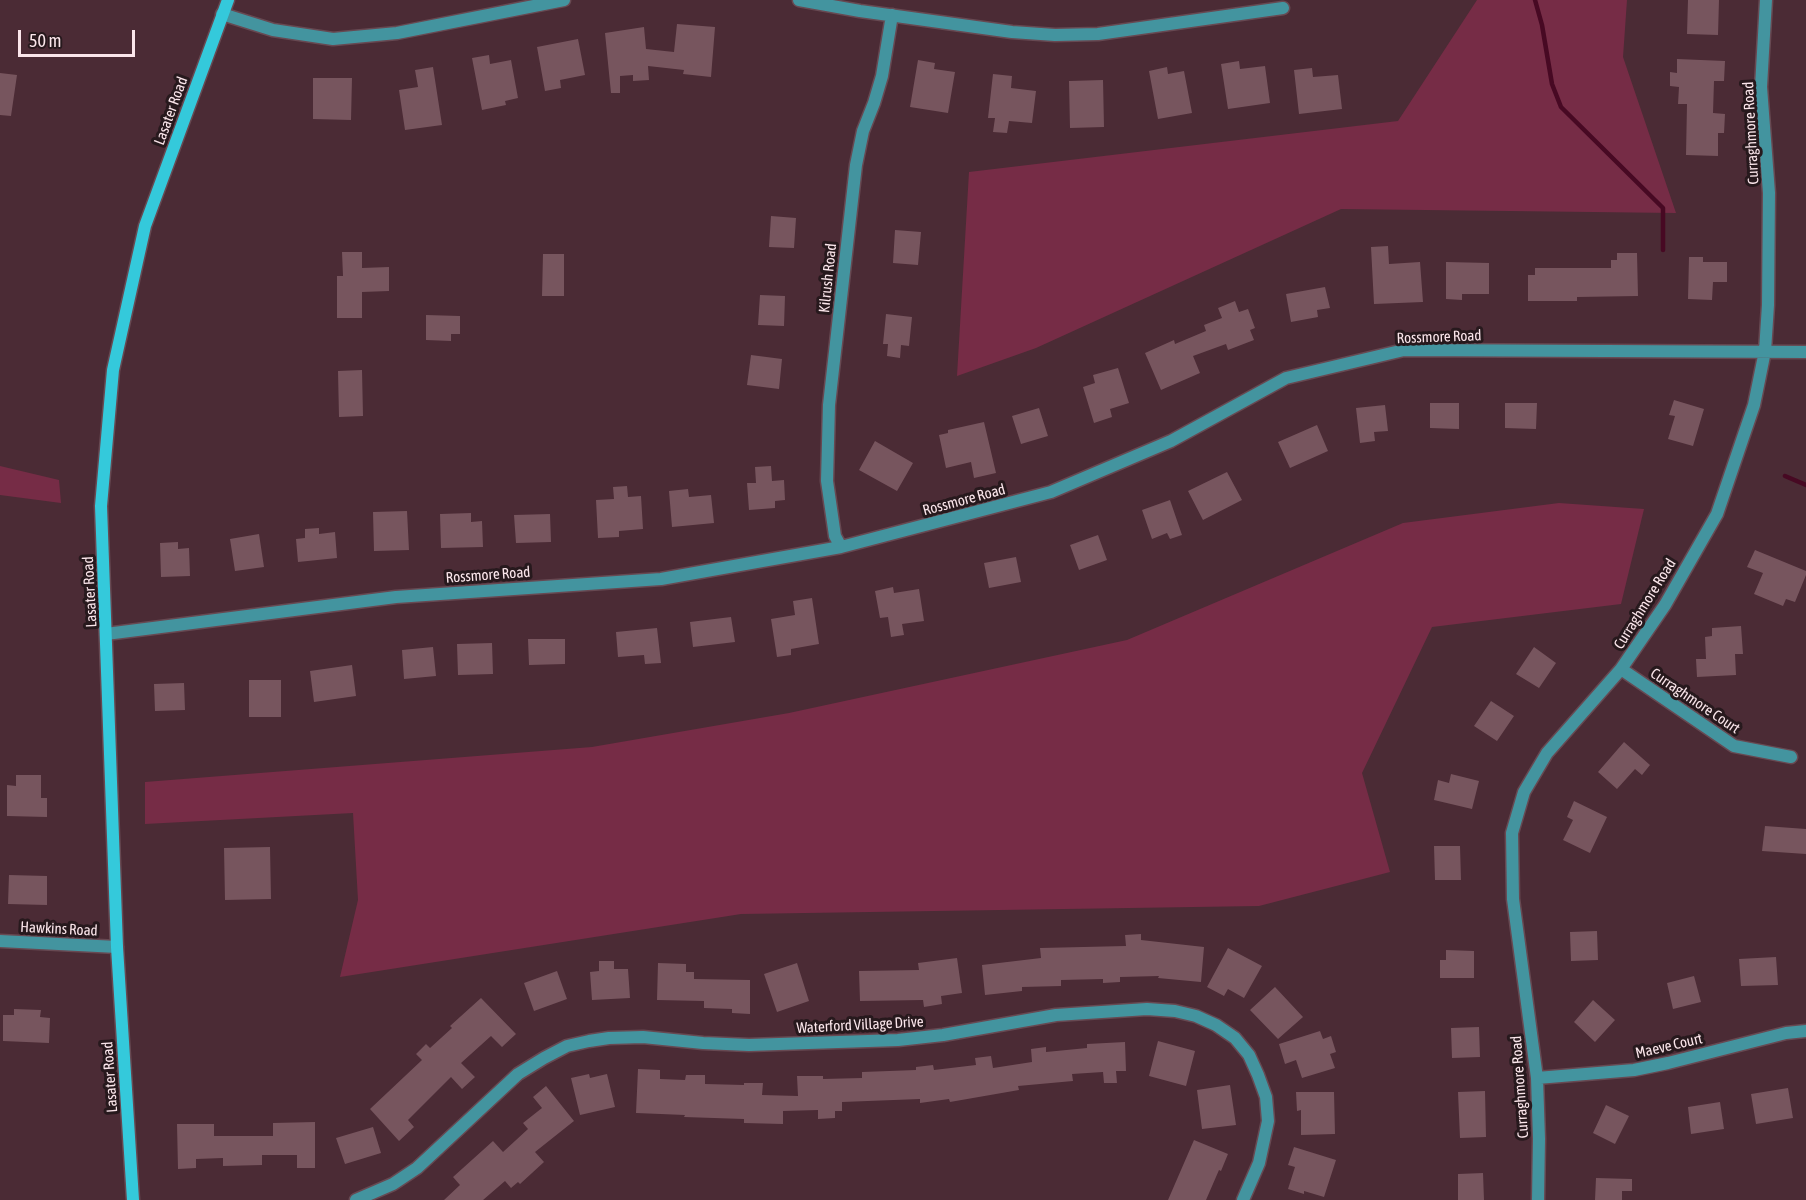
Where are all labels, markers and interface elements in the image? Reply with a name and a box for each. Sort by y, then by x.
scale bar [21,18,138,56]
text: 50 m [29,30,61,51]
street label: Lasater Road [150,74,192,148]
street label: Curraghmore Road [1739,81,1763,185]
street label: Kilrush Road [815,242,841,314]
street label: Rossmore Road [1396,327,1482,347]
street label: Rossmore Road [921,480,1007,520]
street label: Lasater Road [79,556,101,628]
street label: Curraghmore Road [1610,556,1680,652]
street label: Rossmore Road [445,563,531,587]
street label: Curraghmore Court [1647,664,1743,738]
street label: Hawkins Road [20,918,98,940]
street label: Waterford Village Drive [796,1013,924,1037]
street label: Maeve Court [1634,1030,1704,1062]
street label: Curraghmore Road [1507,1035,1533,1139]
street label: Lasater Road [99,1041,121,1113]

